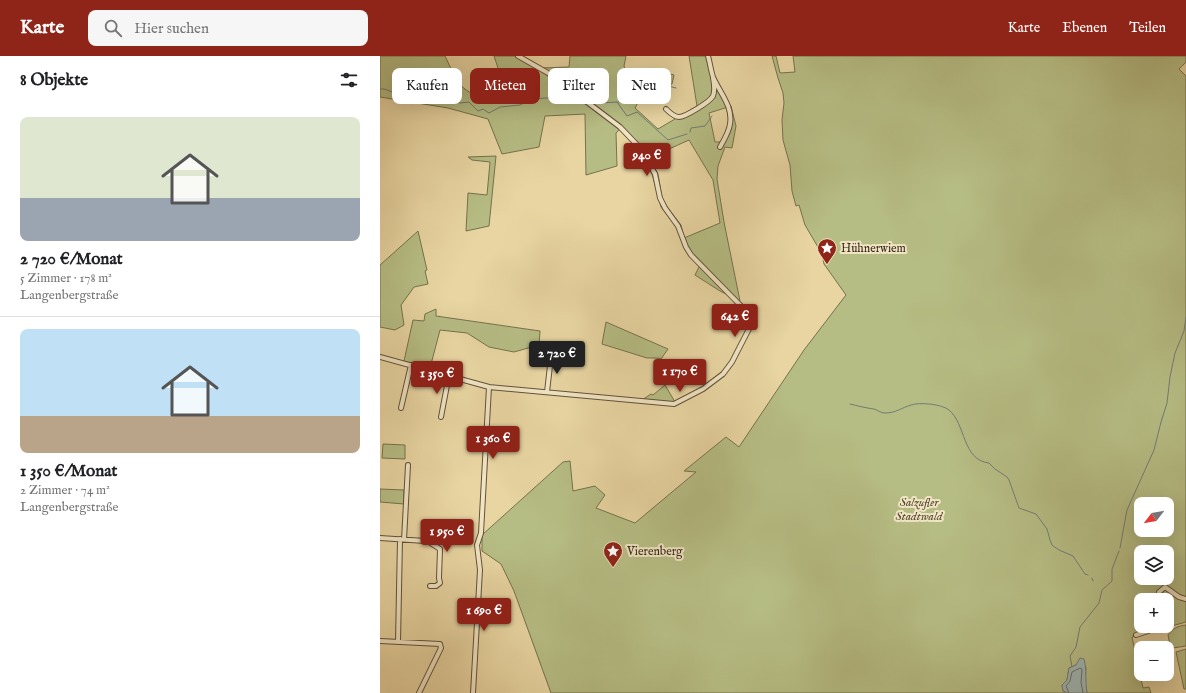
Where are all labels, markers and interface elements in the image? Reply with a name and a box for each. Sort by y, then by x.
search box [88,10,368,46]
text: Karte [20,16,64,40]
icon: search [102,17,124,39]
text: Hier suchen [134,19,209,38]
text: Karte [1008,19,1040,37]
text: Ebenen [1062,19,1107,37]
text: Teilen [1129,19,1166,37]
chip: Kaufen [392,68,462,104]
chip: Mieten [470,68,540,104]
chip: Filter [548,68,609,104]
chip: Neu [617,68,671,104]
icon: filters [338,69,360,91]
text: 8 Objekte [20,70,88,91]
icon: home [154,143,226,215]
pin: 940 € [619,143,675,177]
text: 940 € [633,147,661,164]
place icon: Hühnerwiem [816,237,838,265]
place label: Hühnerwiem [841,241,906,256]
text: 2 720 €/Monat [20,249,123,270]
text: 5 Zimmer · 178 m² [20,270,112,287]
text: Langenbergstraße [20,287,119,304]
pin: 642 € [707,304,763,338]
text: 642 € [721,308,749,325]
pin: 2 720 € [520,341,594,375]
text: 2 720 € [538,345,576,362]
icon: home [154,355,226,427]
pin: 1 170 € [643,359,717,393]
pin: 1 350 € [400,361,474,395]
text: 1 170 € [662,363,698,380]
text: 1 350 € [420,365,454,382]
pin: 1 360 € [456,426,530,460]
text: 1 360 € [476,430,510,447]
text: 1 350 €/Monat [20,461,117,482]
text: 2 Zimmer · 74 m² [20,482,110,499]
park label: Salzufler Stadtwald [896,495,944,524]
north arrow [1134,497,1174,537]
map controls [1134,497,1174,681]
text: Langenbergstraße [20,499,119,516]
pin: 1 950 € [410,519,484,553]
text: 1 950 € [430,523,464,540]
place icon: Vierenberg [602,540,624,568]
place label: Vierenberg [626,544,683,559]
button: layers [1134,545,1174,585]
button: + [1134,593,1174,633]
pin: 1 690 € [447,598,521,632]
text: 1 690 € [466,602,502,619]
button: − [1134,641,1174,681]

